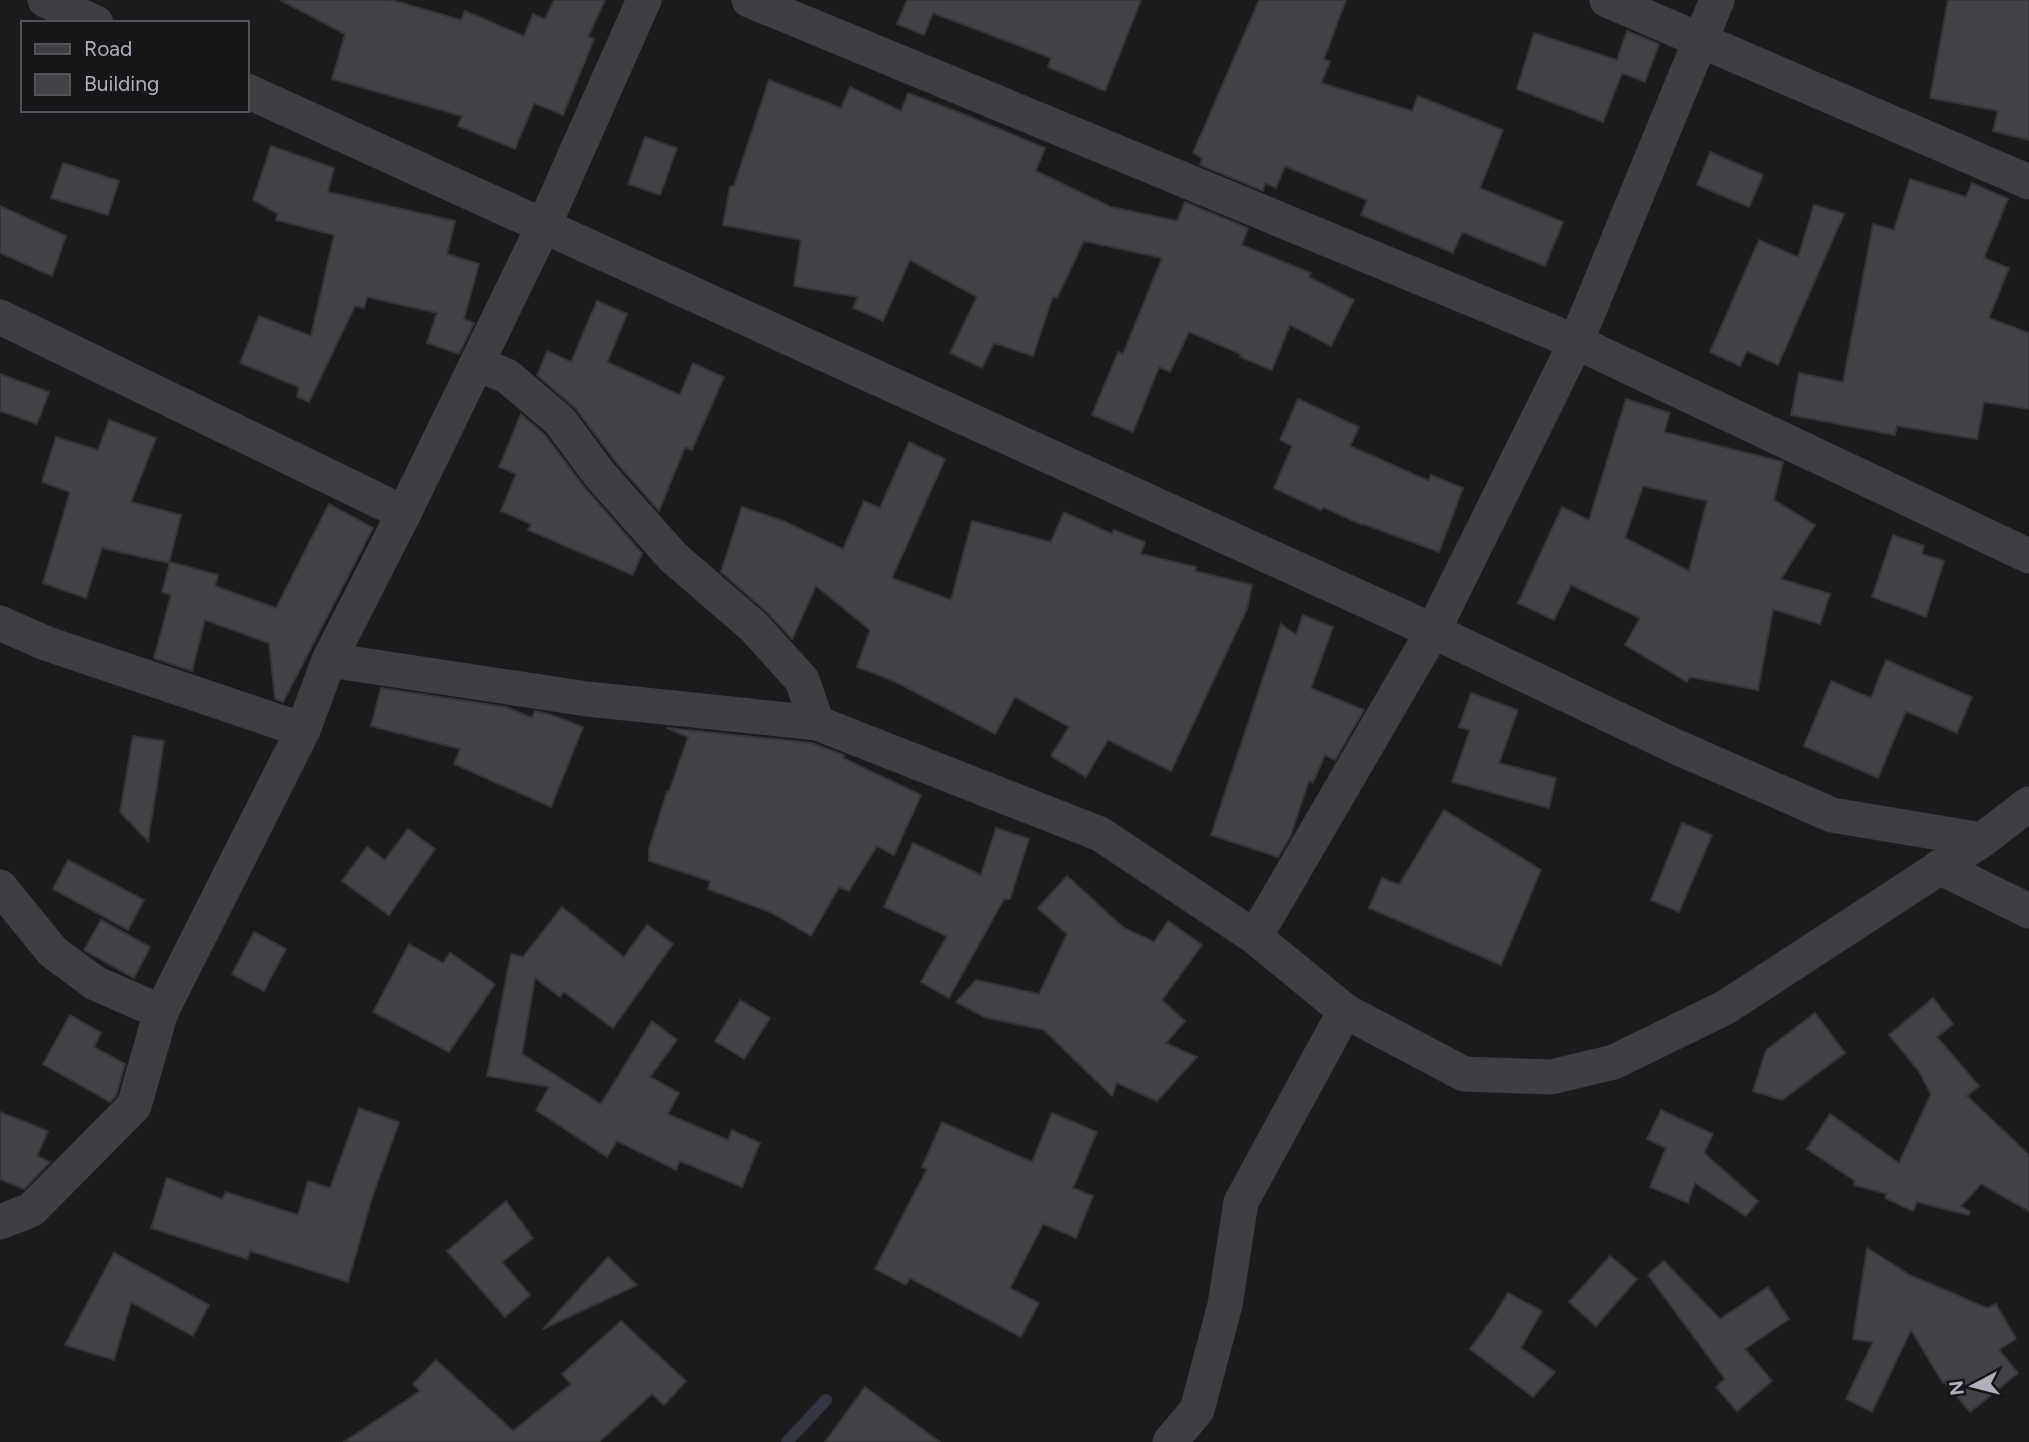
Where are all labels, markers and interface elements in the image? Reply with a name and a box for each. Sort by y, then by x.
legend [21,21,248,112]
text: Road [84,36,132,61]
text: Building [84,71,159,96]
north arrow [1938,1351,2008,1421]
text: N [1944,1379,1969,1397]

